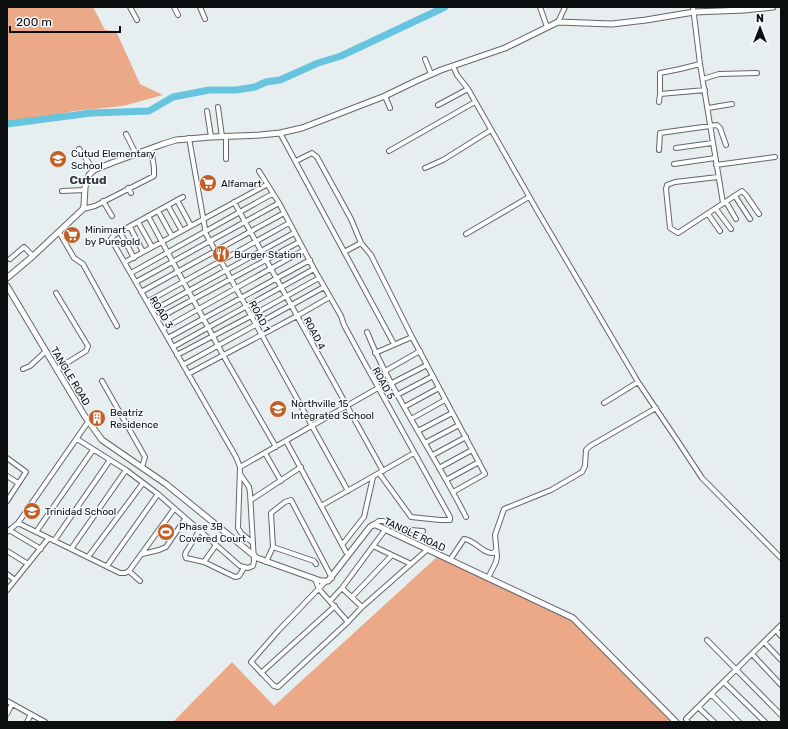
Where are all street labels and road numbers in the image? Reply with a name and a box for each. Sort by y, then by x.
street label: ROAD 3 [147,294,175,331]
street label: ROAD 1 [246,299,272,334]
street label: ROAD 4 [301,315,328,352]
street label: TANGLE ROAD [48,345,92,408]
street label: ROAD 5 [369,365,397,402]
street label: TANGLE ROAD [382,515,447,554]

